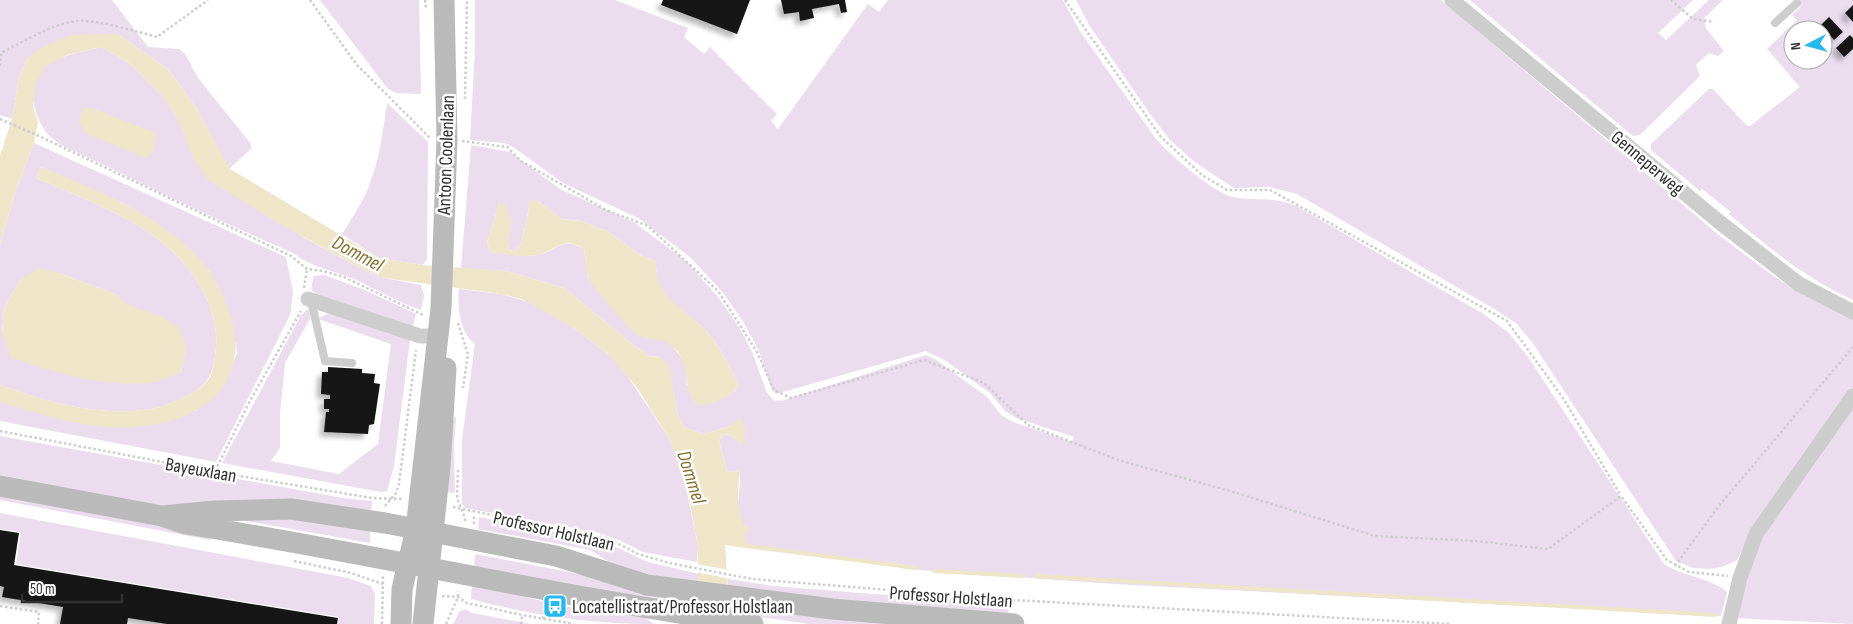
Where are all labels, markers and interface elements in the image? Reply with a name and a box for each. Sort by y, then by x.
north arrow [1783,20,1833,70]
text: N [1787,42,1804,51]
street label: Antoon Coolenlaan [433,95,460,216]
street label: Genneperweg [1606,126,1688,201]
water label: Dommel [328,231,388,278]
water label: Dommel [671,448,711,508]
street label: Bayeuxlaan [163,453,238,488]
street label: Professor Holstlaan [491,506,616,557]
scale bar [22,572,122,604]
text: 50 m [30,580,55,599]
street label: Professor Holstlaan [889,582,1013,613]
bus stop icon: Locatellistraat/Professor Holstlaan [542,593,568,619]
place label: Locatellistraat/Professor Holstlaan [572,596,793,619]

